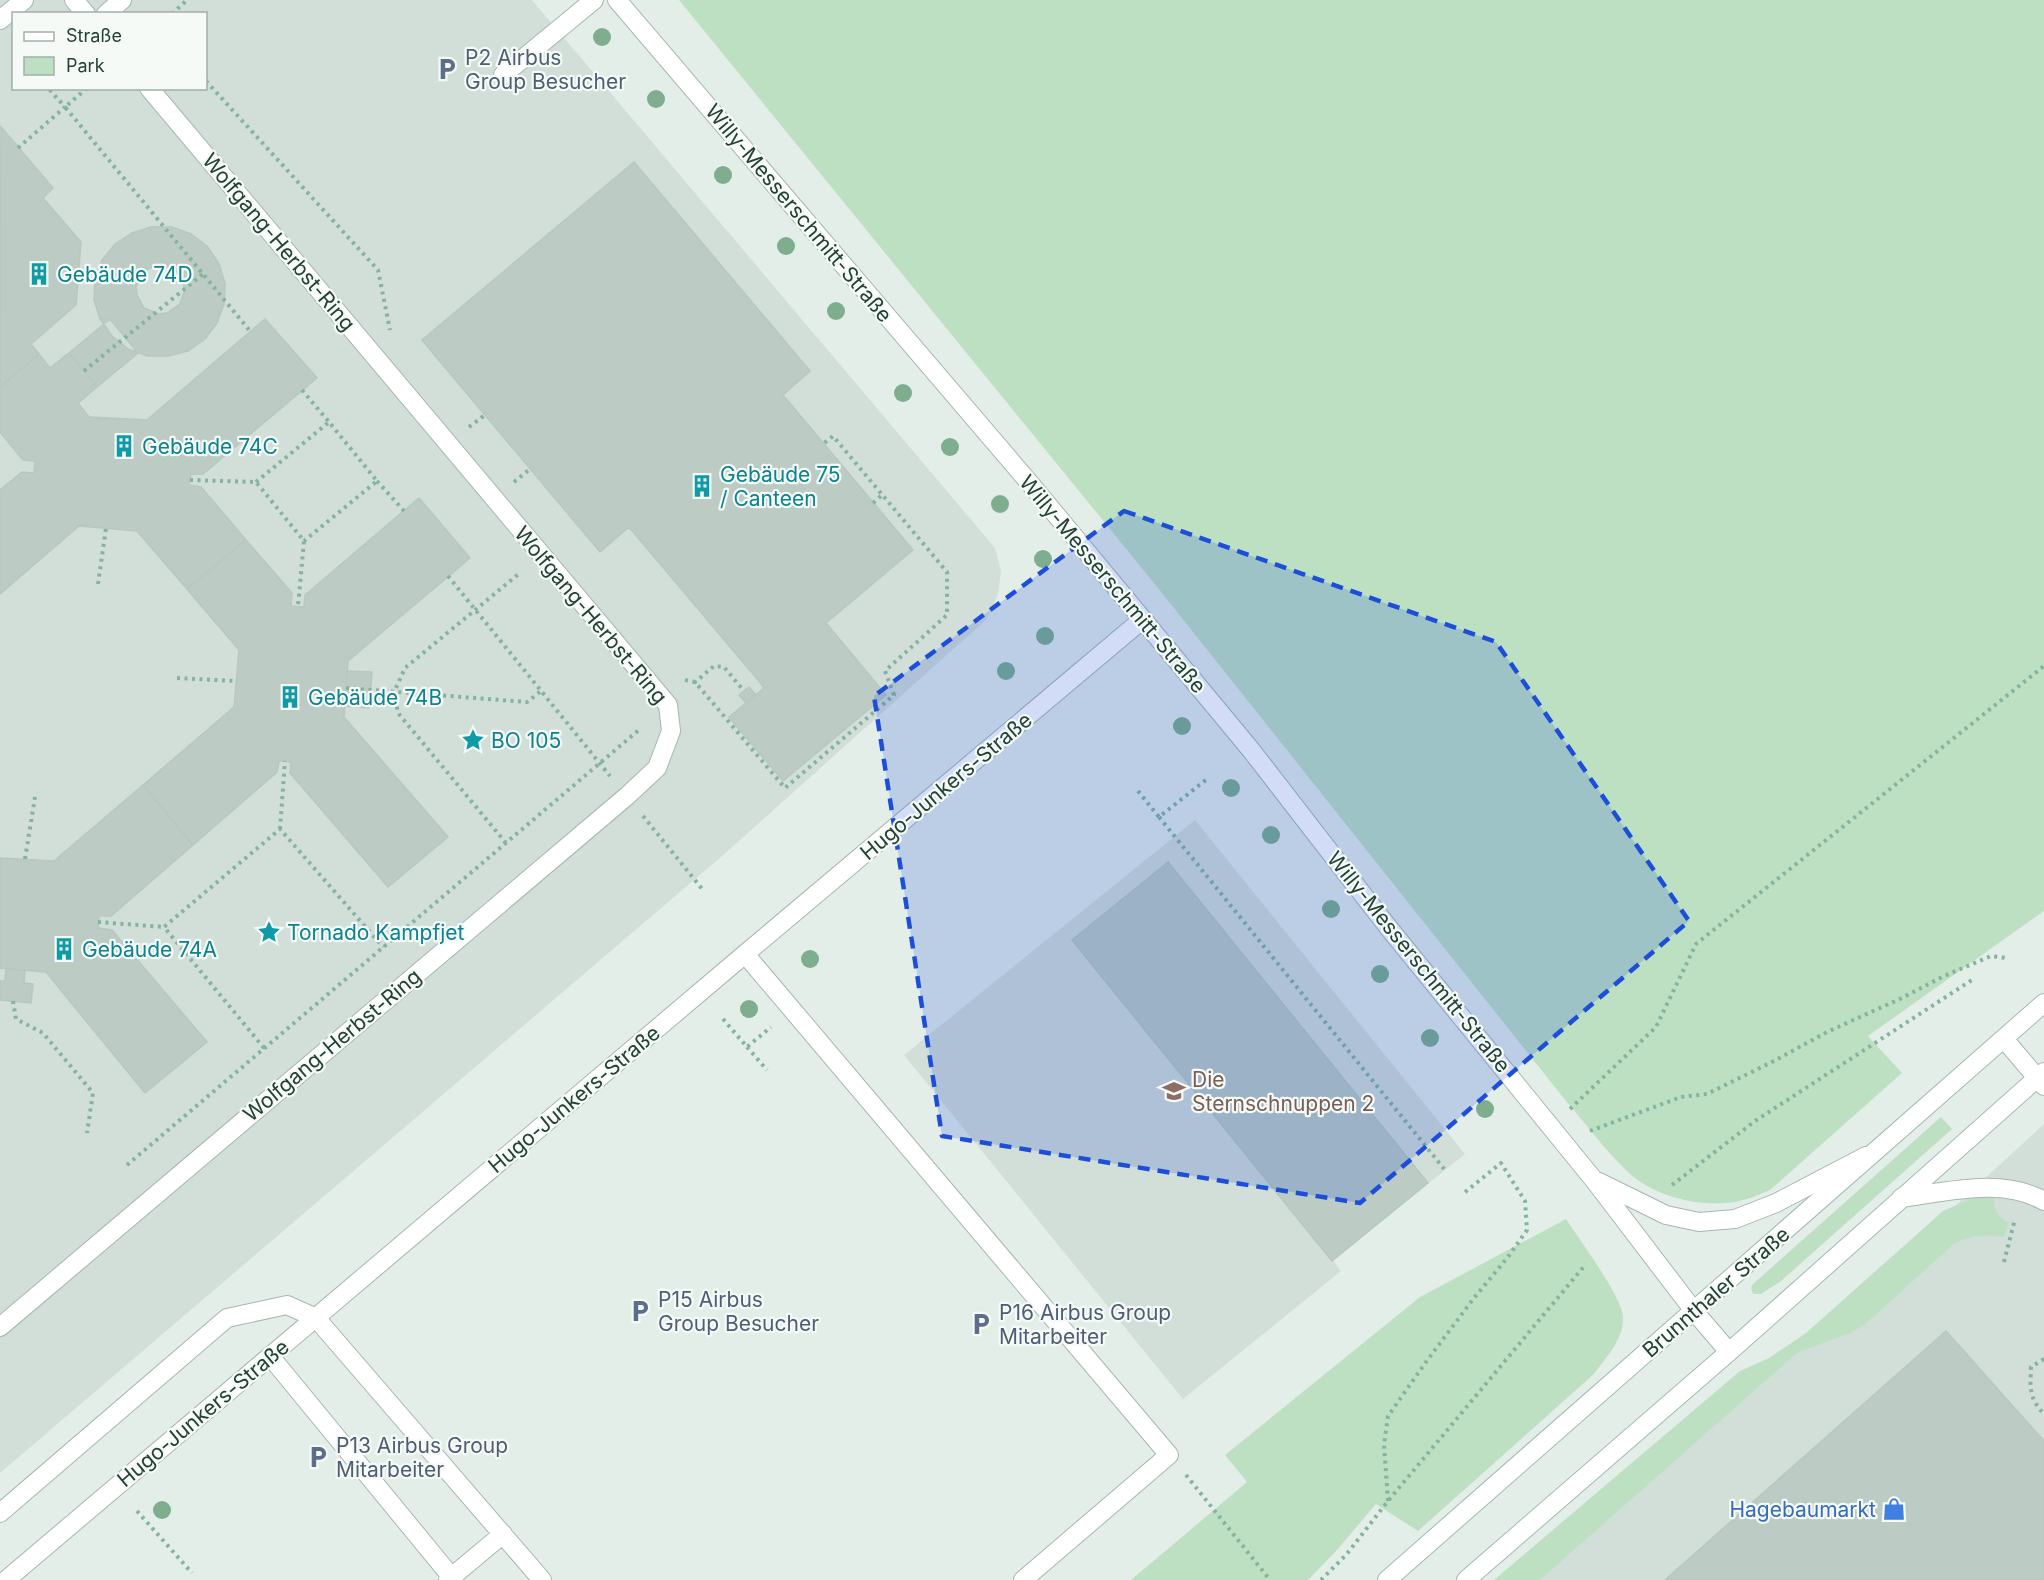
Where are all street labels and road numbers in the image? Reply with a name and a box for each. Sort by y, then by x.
street label: Willy-Messerschmitt-Straße [700,99,898,327]
street label: Wolfgang-Herbst-Ring [197,148,361,336]
street label: Willy-Messerschmitt-Straße [1014,470,1212,698]
street label: Wolfgang-Herbst-Ring [509,521,673,709]
street label: Hugo-Junkers-Straße [855,707,1037,865]
street label: Willy-Messerschmitt-Straße [1322,847,1516,1077]
street label: Wolfgang-Herbst-Ring [238,963,426,1127]
street label: Hugo-Junkers-Straße [483,1020,665,1178]
street label: Brunnthaler Straße [1637,1221,1795,1363]
street label: Hugo-Junkers-Straße [112,1334,294,1492]

